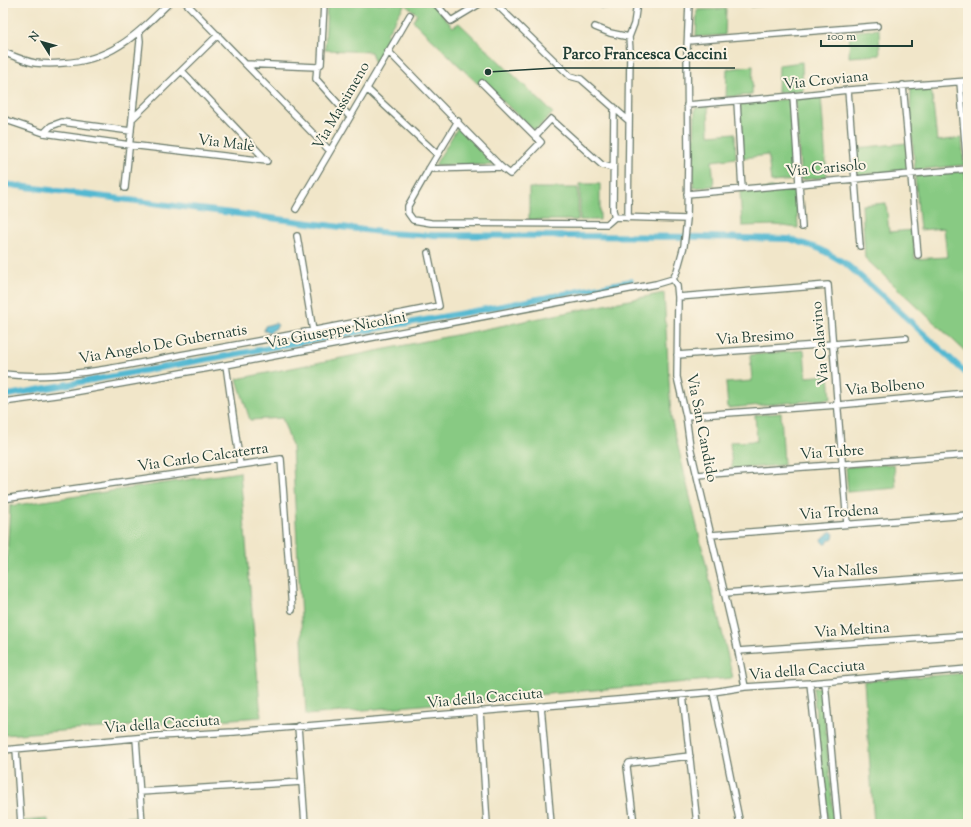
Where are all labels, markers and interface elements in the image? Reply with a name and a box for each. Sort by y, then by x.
north arrow [22,22,62,62]
scale bar [821,22,912,48]
text: N [25,28,44,46]
text: 100 m [827,28,856,46]
callout: Parco Francesca Caccini [555,40,735,68]
text: Parco Francesca Caccini [563,44,728,67]
street label: Via Massimeno [308,58,376,154]
street label: Via Croviana [782,66,870,96]
street label: Via Malè [196,130,256,158]
street label: Via Carisolo [785,155,867,183]
street label: Via Calavino [807,300,835,386]
street label: Via Giuseppe Nicolini [264,307,408,355]
street label: Via Angelo De Gubernatis [77,320,249,370]
street label: Via Bresimo [715,325,795,351]
street label: Via San Candido [680,372,722,484]
street label: Via Bolbeno [844,374,926,402]
street label: Via Carlo Calcaterra [136,438,270,478]
street label: Via Tubre [799,440,865,466]
street label: Via Trodena [798,500,880,526]
street label: Via Nalles [812,559,879,585]
street label: Via Meltina [814,618,890,644]
street label: Via della Cacciuta [748,655,866,687]
street label: Via della Cacciuta [426,683,544,715]
street label: Via della Cacciuta [103,710,221,740]

